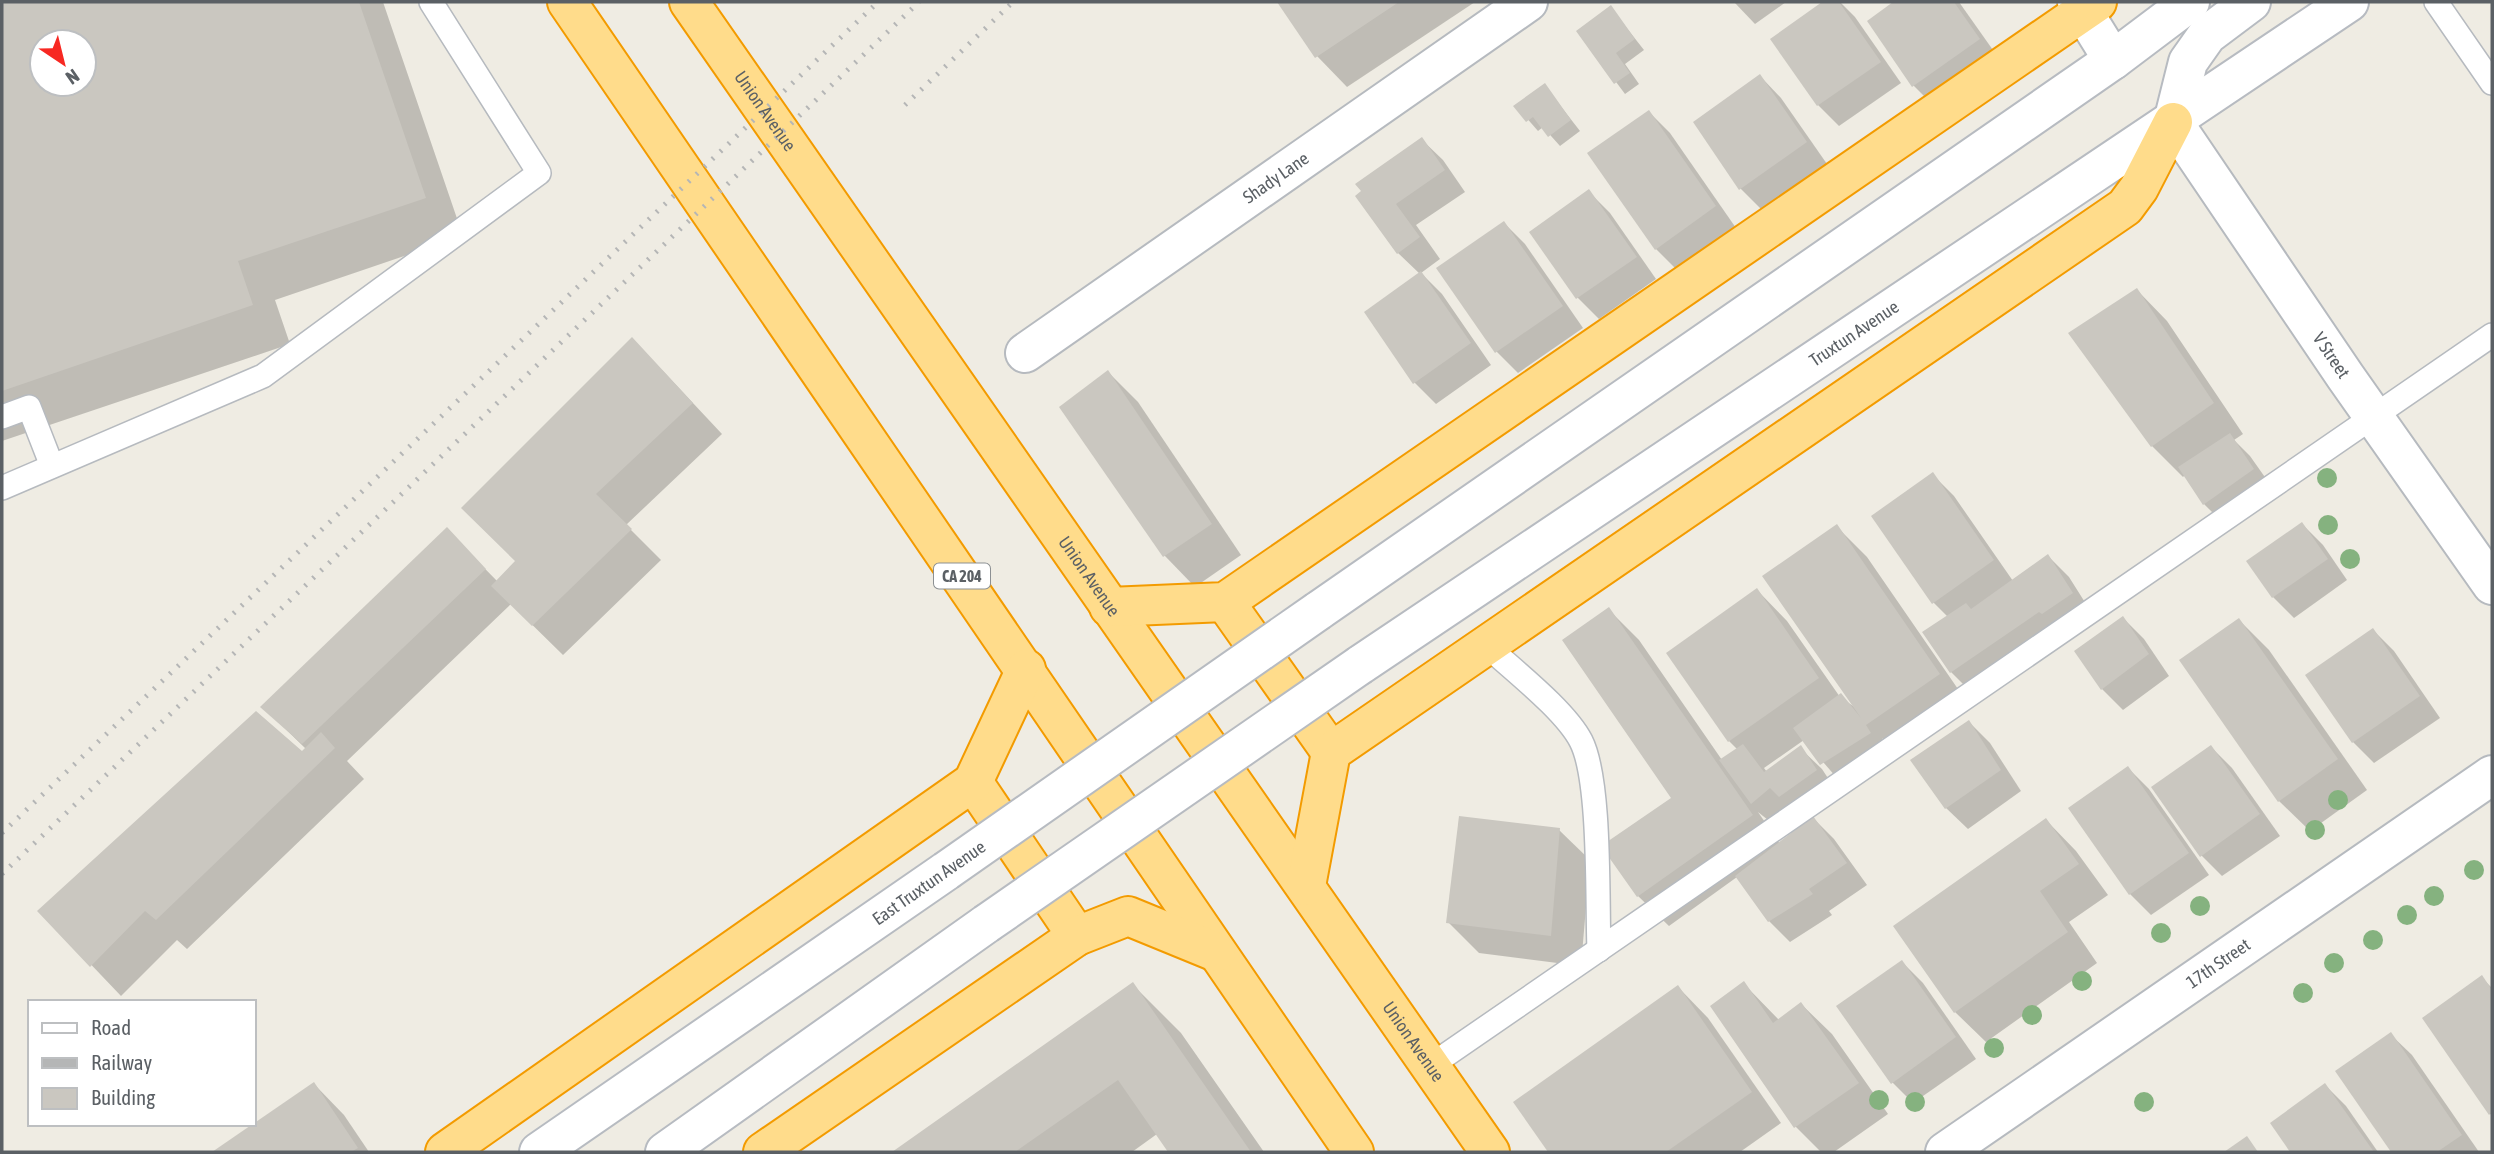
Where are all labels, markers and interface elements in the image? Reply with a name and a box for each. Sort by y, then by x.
north arrow [28,28,98,98]
text: N [62,65,84,89]
street label: Union Avenue [730,67,801,155]
street label: Shady Lane [1239,147,1313,208]
street label: Truxtun Avenue [1805,296,1903,371]
street label: V Street [2309,328,2354,382]
street label: Union Avenue [1054,532,1125,620]
road number: CA 204 [934,564,990,589]
street label: East Truxtun Avenue [868,836,989,929]
street label: 17th Street [2182,934,2254,993]
street label: Union Avenue [1378,997,1449,1086]
legend [28,1000,256,1126]
text: Road [91,1015,131,1039]
text: Railway [91,1050,153,1074]
text: Building [91,1085,155,1109]

